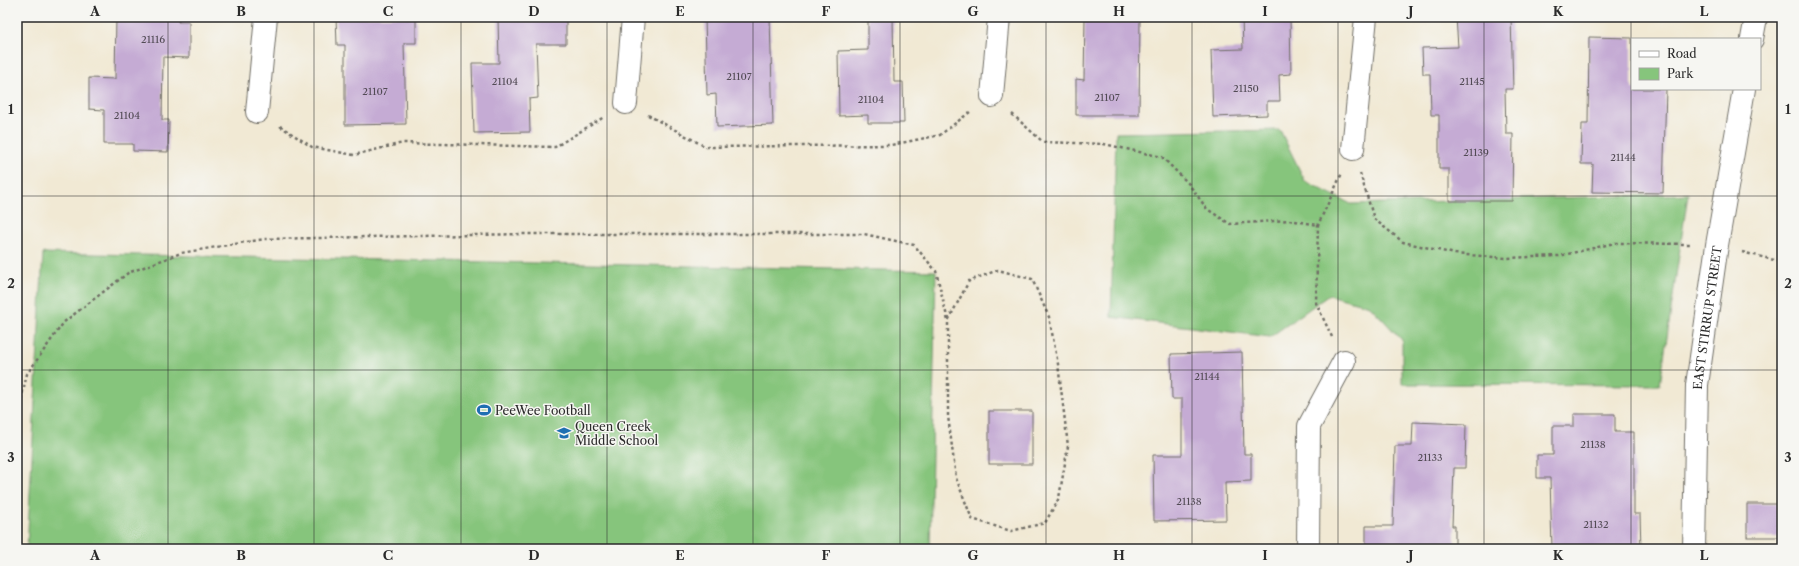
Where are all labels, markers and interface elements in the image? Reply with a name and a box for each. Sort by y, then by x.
text: A [89,3,101,19]
text: B [236,3,246,19]
text: C [383,3,393,19]
text: D [528,3,540,19]
text: E [675,3,685,19]
text: F [822,3,831,19]
text: G [967,3,979,19]
text: H [1113,3,1125,19]
text: I [1262,3,1268,19]
text: J [1406,3,1414,19]
text: K [1553,3,1564,19]
text: L [1700,3,1709,19]
house number: 21116 [141,33,165,46]
legend [1631,38,1761,90]
text: Road [1667,46,1697,61]
text: Park [1667,66,1694,81]
house number: 21107 [726,70,752,83]
house number: 21104 [492,75,518,88]
house number: 21145 [1459,75,1485,88]
house number: 21150 [1233,82,1259,95]
house number: 21107 [362,85,388,98]
house number: 21107 [1094,91,1120,104]
house number: 21104 [858,93,884,106]
text: 1 [8,101,14,117]
text: 1 [1785,101,1791,117]
house number: 21104 [114,109,140,122]
house number: 21139 [1463,146,1489,159]
house number: 21144 [1610,151,1636,164]
street label: EAST STIRRUP STREET [1689,245,1724,390]
text: 2 [7,275,15,291]
text: 2 [1784,275,1792,291]
house number: 21144 [1194,370,1220,383]
sports icon: PeeWee Football [476,402,492,418]
place label: PeeWee Football [495,403,591,418]
place label: Queen Creek Middle School [575,419,659,448]
school or university icon: Queen Creek Middle School [556,425,572,441]
house number: 21138 [1580,438,1606,451]
text: 3 [7,449,15,465]
text: 3 [1784,449,1792,465]
house number: 21133 [1417,451,1443,464]
house number: 21138 [1176,495,1202,508]
house number: 21132 [1583,518,1609,531]
text: A [89,547,101,563]
text: B [236,547,246,563]
text: C [383,547,393,563]
text: D [528,547,540,563]
text: E [675,547,685,563]
text: F [822,547,831,563]
text: G [967,547,979,563]
text: H [1113,547,1125,563]
text: I [1262,547,1268,563]
text: J [1406,547,1414,563]
text: K [1553,547,1564,563]
text: L [1700,547,1709,563]

